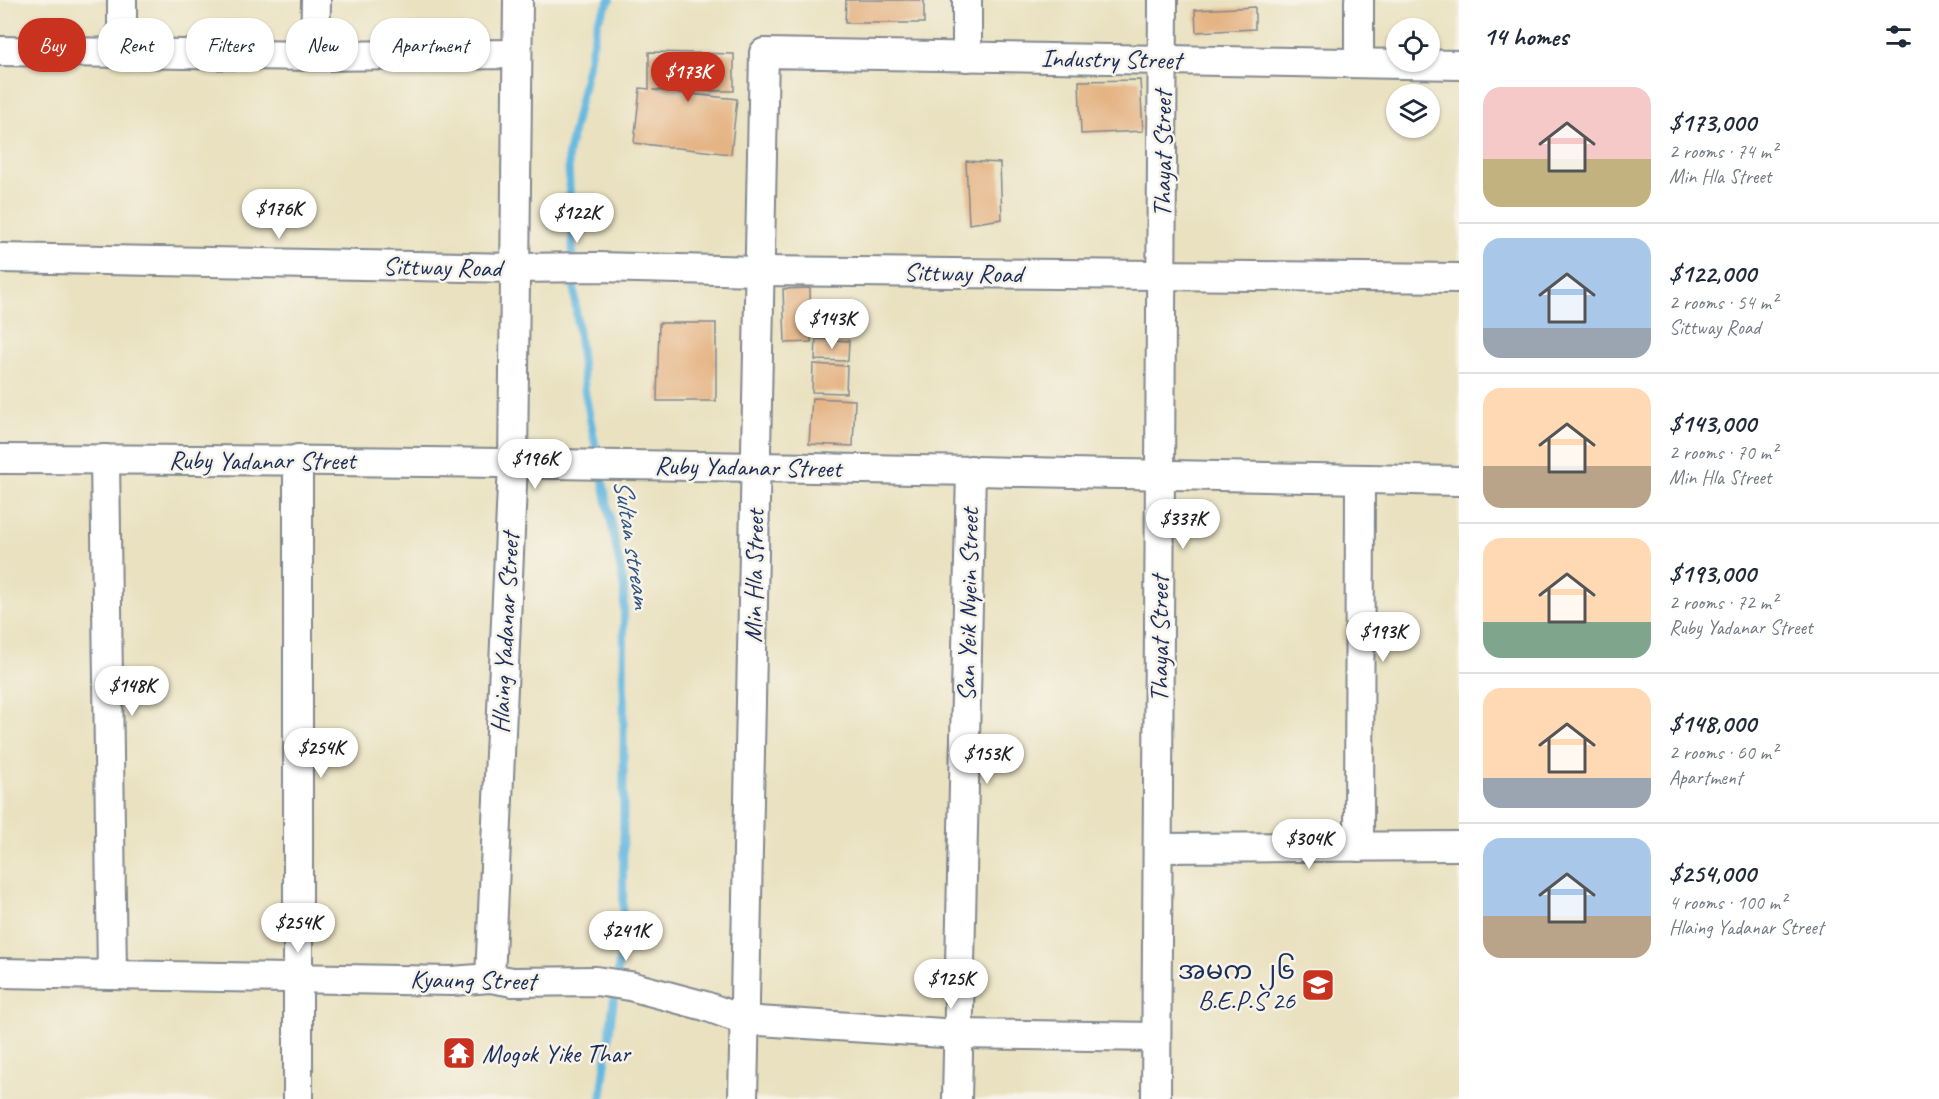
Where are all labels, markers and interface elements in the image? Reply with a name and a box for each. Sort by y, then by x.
chip: Buy [18,18,86,72]
chip: Rent [98,18,174,72]
chip: Filters [186,18,274,72]
chip: New [286,18,358,72]
chip: Apartment [370,18,490,72]
map controls [1386,18,1440,138]
button: locate [1386,18,1440,72]
text: 14 homes [1483,20,1568,53]
icon: filters [1882,20,1915,53]
street label: Industry Street [1041,41,1185,77]
pin: $173K [646,52,730,103]
text: $173K [665,59,711,84]
button: layers [1386,84,1440,138]
street label: Thayat Street [1146,87,1179,217]
text: $173,000 [1669,106,1756,139]
icon: home [1531,111,1603,183]
text: 2 rooms · 74 m² [1669,139,1777,164]
text: Min Hla Street [1669,164,1771,189]
pin: $176K [237,189,321,240]
pin: $122K [535,193,619,244]
text: $176K [256,196,302,221]
text: $122K [554,200,600,225]
street label: Sittway Road [382,249,505,285]
street label: Sittway Road [903,255,1026,291]
text: $122,000 [1669,257,1756,290]
icon: home [1531,262,1603,334]
text: 2 rooms · 54 m² [1669,290,1777,315]
pin: $143K [790,299,874,350]
text: $143K [809,306,855,331]
text: Sittway Road [1669,315,1760,340]
text: $143,000 [1669,407,1756,440]
icon: home [1531,412,1603,484]
pin: $196K [493,439,577,490]
text: 2 rooms · 70 m² [1669,440,1777,465]
street label: Ruby Yadanar Street [169,444,358,477]
text: $196K [512,446,558,471]
street label: Ruby Yadanar Street [654,449,844,485]
text: Min Hla Street [1669,465,1771,490]
water label: Sultan stream [606,476,660,612]
pin: $337K [1141,499,1225,550]
street label: San Yeik Nyein Street [950,506,986,702]
text: $337K [1160,506,1206,531]
street label: Min Hla Street [736,507,772,643]
street label: Hlaing Yadanar Street [483,529,527,734]
text: $193,000 [1669,557,1756,590]
icon: home [1531,562,1603,634]
street label: Thayat Street [1143,572,1176,702]
text: 2 rooms · 72 m² [1669,590,1777,615]
pin: $193K [1341,612,1425,663]
text: Ruby Yadanar Street [1669,615,1813,640]
text: $193K [1360,619,1406,644]
pin: $148K [90,666,174,717]
text: $148K [109,673,155,698]
text: $148,000 [1669,707,1756,740]
icon: home [1531,712,1603,784]
pin: $254K [279,728,363,779]
pin: $153K [945,734,1029,785]
text: $254K [298,735,344,760]
text: 2 rooms · 60 m² [1669,740,1777,765]
text: $153K [964,741,1010,766]
text: Apartment [1669,765,1742,790]
pin: $304K [1267,819,1351,870]
text: $304K [1286,826,1332,851]
text: $254,000 [1669,857,1756,890]
icon: home [1531,862,1603,934]
text: 4 rooms · 100 m² [1669,890,1786,915]
pin: $254K [256,903,340,954]
text: $254K [275,910,321,935]
pin: $241K [584,911,668,962]
text: Hlaing Yadanar Street [1669,915,1823,940]
text: $241K [603,918,649,943]
place label: အမက ၂၆ B.E.P.S 26 [1178,953,1296,1017]
pin: $125K [909,959,993,1010]
street label: Kyaung Street [410,962,539,998]
text: $125K [928,966,974,991]
school or university icon: အမက ၂၆ B.E.P.S 26 [1300,967,1336,1003]
temple icon: Mogok Yike Thar [441,1035,477,1071]
place label: Mogok Yike Thar [482,1037,632,1070]

